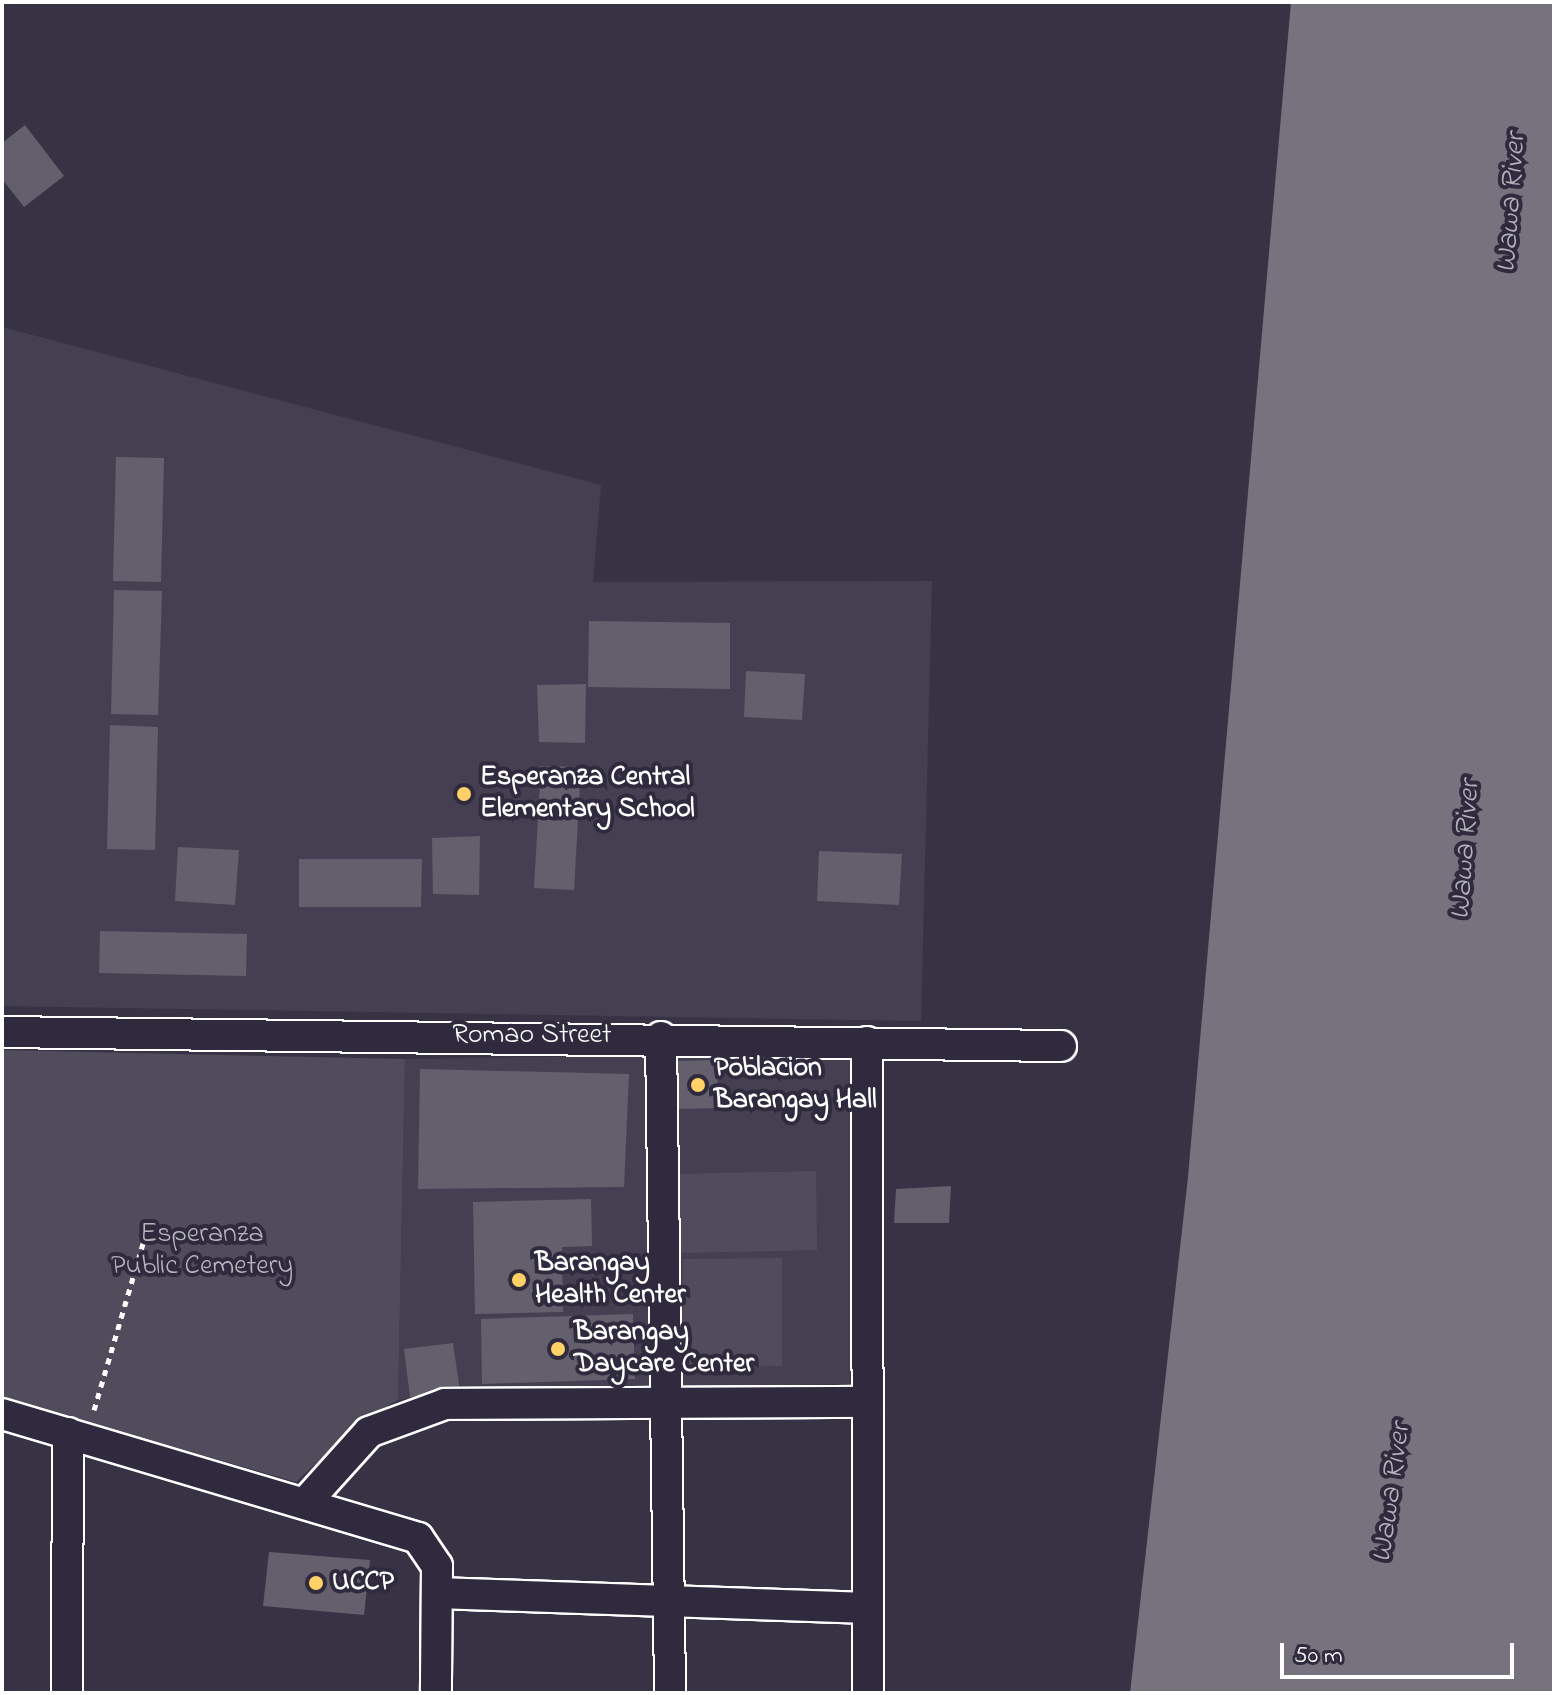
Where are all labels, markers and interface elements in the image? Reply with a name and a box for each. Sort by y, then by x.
water label: Wawa River [1489,132,1535,274]
place label: Esperanza Central Elementary School [480,761,695,827]
water label: Wawa River [1443,779,1489,921]
marker: Esperanza Central Elementary School [455,785,473,803]
street label: Romao Street [452,1019,612,1053]
place label: Poblacion Barangay Hall [714,1052,877,1118]
marker: Poblacion Barangay Hall [689,1076,707,1094]
park label: Esperanza Public Cemetery [111,1218,293,1284]
place label: Barangay Health Center [535,1247,686,1313]
marker: Barangay Health Center [510,1271,528,1289]
place label: Barangay Daycare Center [574,1316,754,1382]
marker: Barangay Daycare Center [549,1340,567,1358]
water label: Wawa River [1364,1421,1420,1565]
place label: UCCP [332,1566,394,1600]
marker: UCCP [307,1574,325,1592]
scale bar [1284,1627,1518,1677]
text: 50 m [1294,1639,1343,1674]

